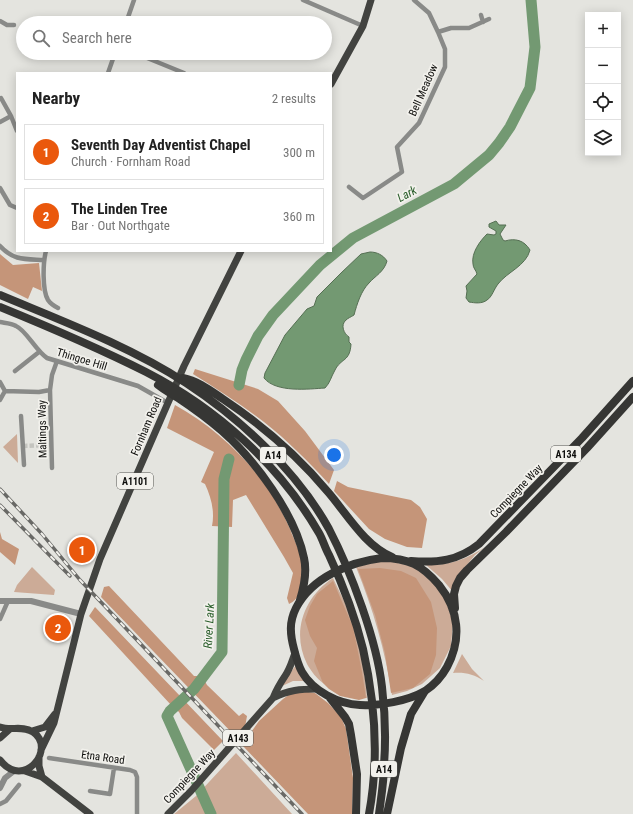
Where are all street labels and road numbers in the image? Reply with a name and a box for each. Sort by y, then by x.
street label: Bell Meadow [406,62,441,118]
street label: Thingoe Hill [55,346,109,373]
street label: Fornham Road [128,395,165,458]
street label: Maltings Way [35,399,50,458]
road number: A134 [551,446,581,462]
road number: A14 [260,447,286,463]
street label: Compiegne Way [488,462,545,521]
road number: A1101 [117,473,153,489]
road number: A143 [223,730,253,746]
street label: Compiegne Way [161,746,218,806]
street label: Etna Road [80,748,126,767]
road number: A14 [371,761,397,777]

